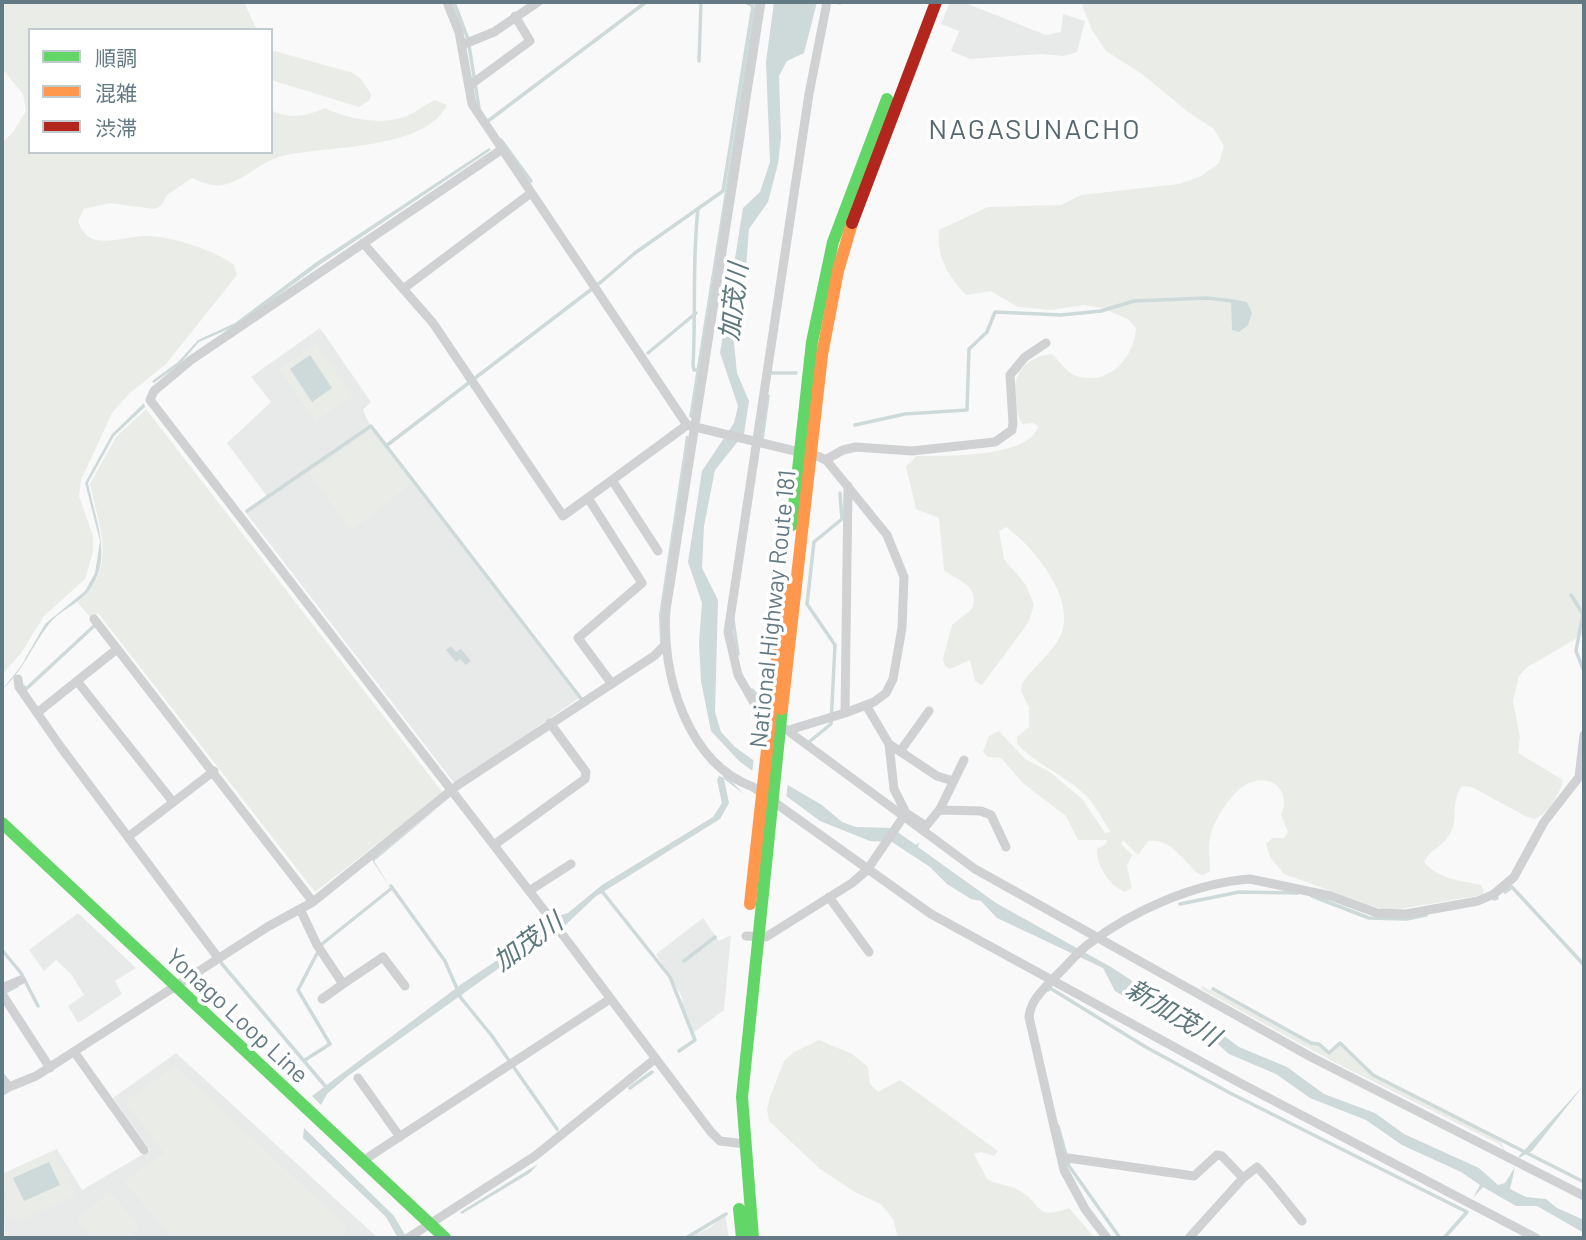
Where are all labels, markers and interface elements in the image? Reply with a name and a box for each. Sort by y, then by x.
legend [28,28,273,154]
text: 順調 [95,45,137,70]
text: 混雑 [95,80,137,105]
district label: NAGASUNACHO [930,113,1140,147]
text: 渋滞 [95,115,137,140]
water label: 加茂川 [714,261,754,343]
street label: National Highway Route 181 [744,469,802,749]
water label: 加茂川 [487,906,569,978]
street label: Yonago Loop Line [160,943,314,1089]
water label: 新加茂川 [1120,973,1226,1053]

